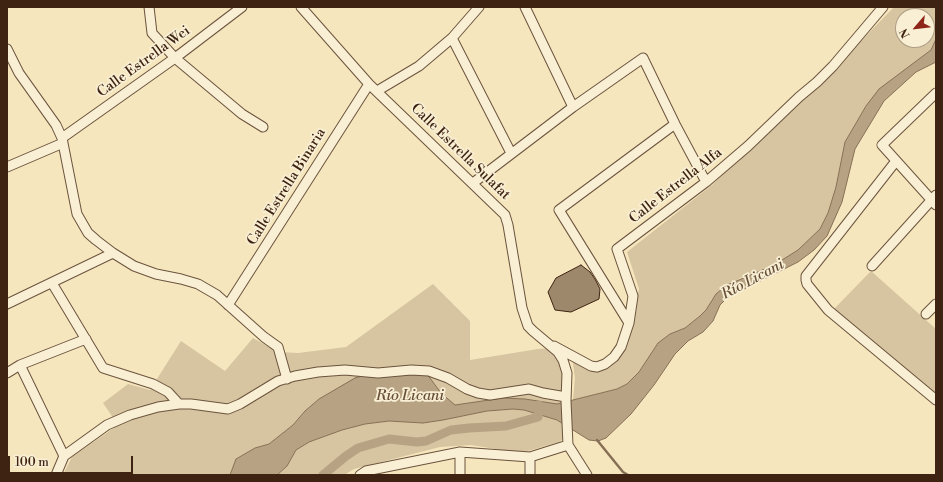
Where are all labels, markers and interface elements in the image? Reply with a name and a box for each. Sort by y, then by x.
north arrow [895,8,935,48]
street label: Calle Estrella Wei [94,23,194,101]
text: N [897,26,914,40]
street label: Calle Estrella Sulafat [407,100,513,204]
street label: Calle Estrella Binaria [244,125,330,249]
street label: Calle Estrella Alfa [626,145,726,227]
water label: Río Licani [719,256,787,304]
water label: Río Licani [376,387,444,405]
scale bar [10,448,135,474]
text: 100 m [15,455,49,470]

